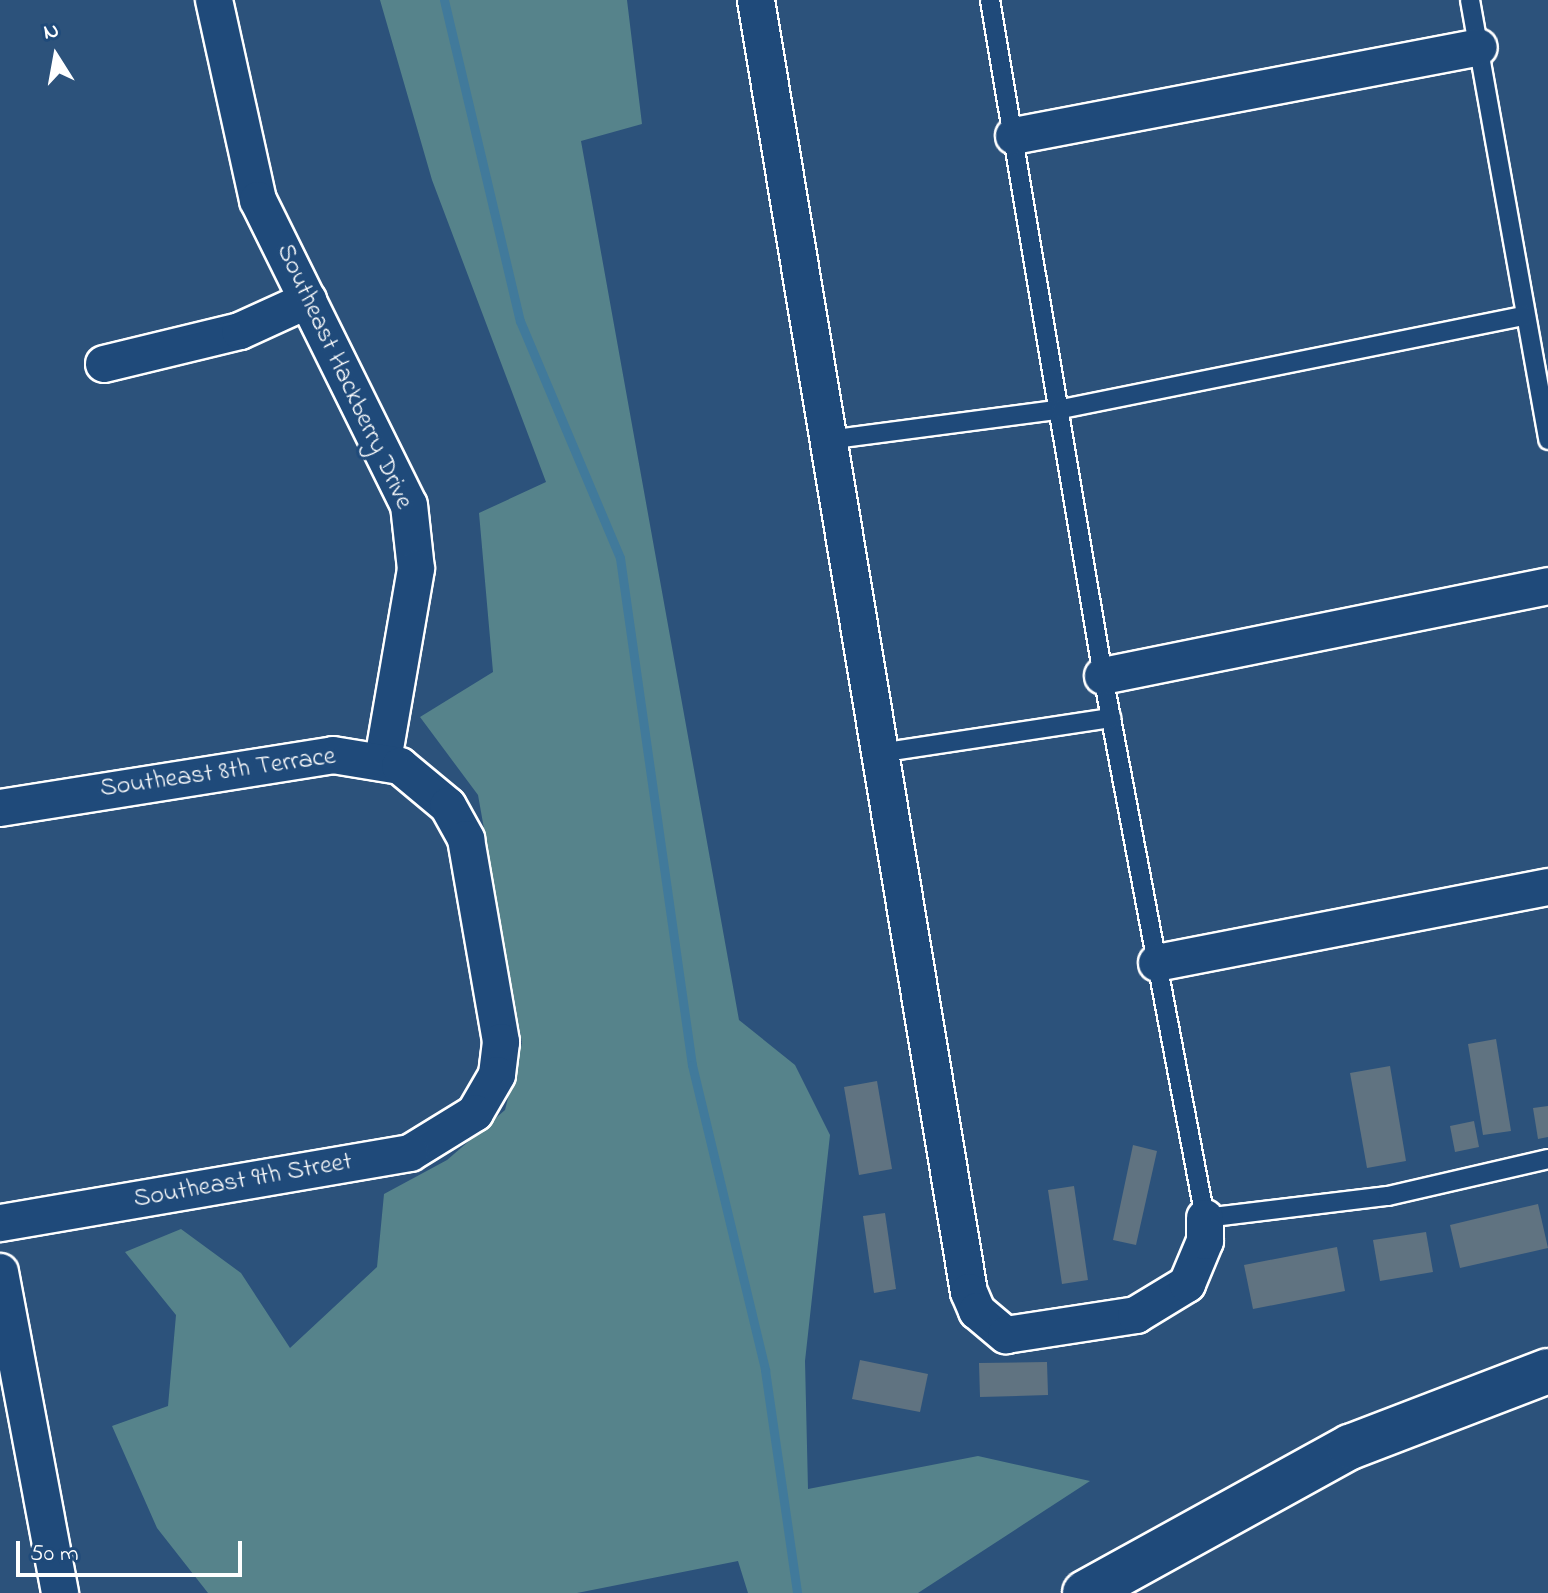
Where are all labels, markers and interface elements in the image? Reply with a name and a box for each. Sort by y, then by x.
text: N [41,15,62,50]
north arrow [16,16,96,96]
street label: Southeast Hackberry Drive [268,239,418,515]
street label: Southeast 8th Terrace [98,742,338,806]
street label: Southeast 9th Street [131,1147,355,1217]
scale bar [20,1525,246,1575]
text: 50 m [30,1537,79,1572]

